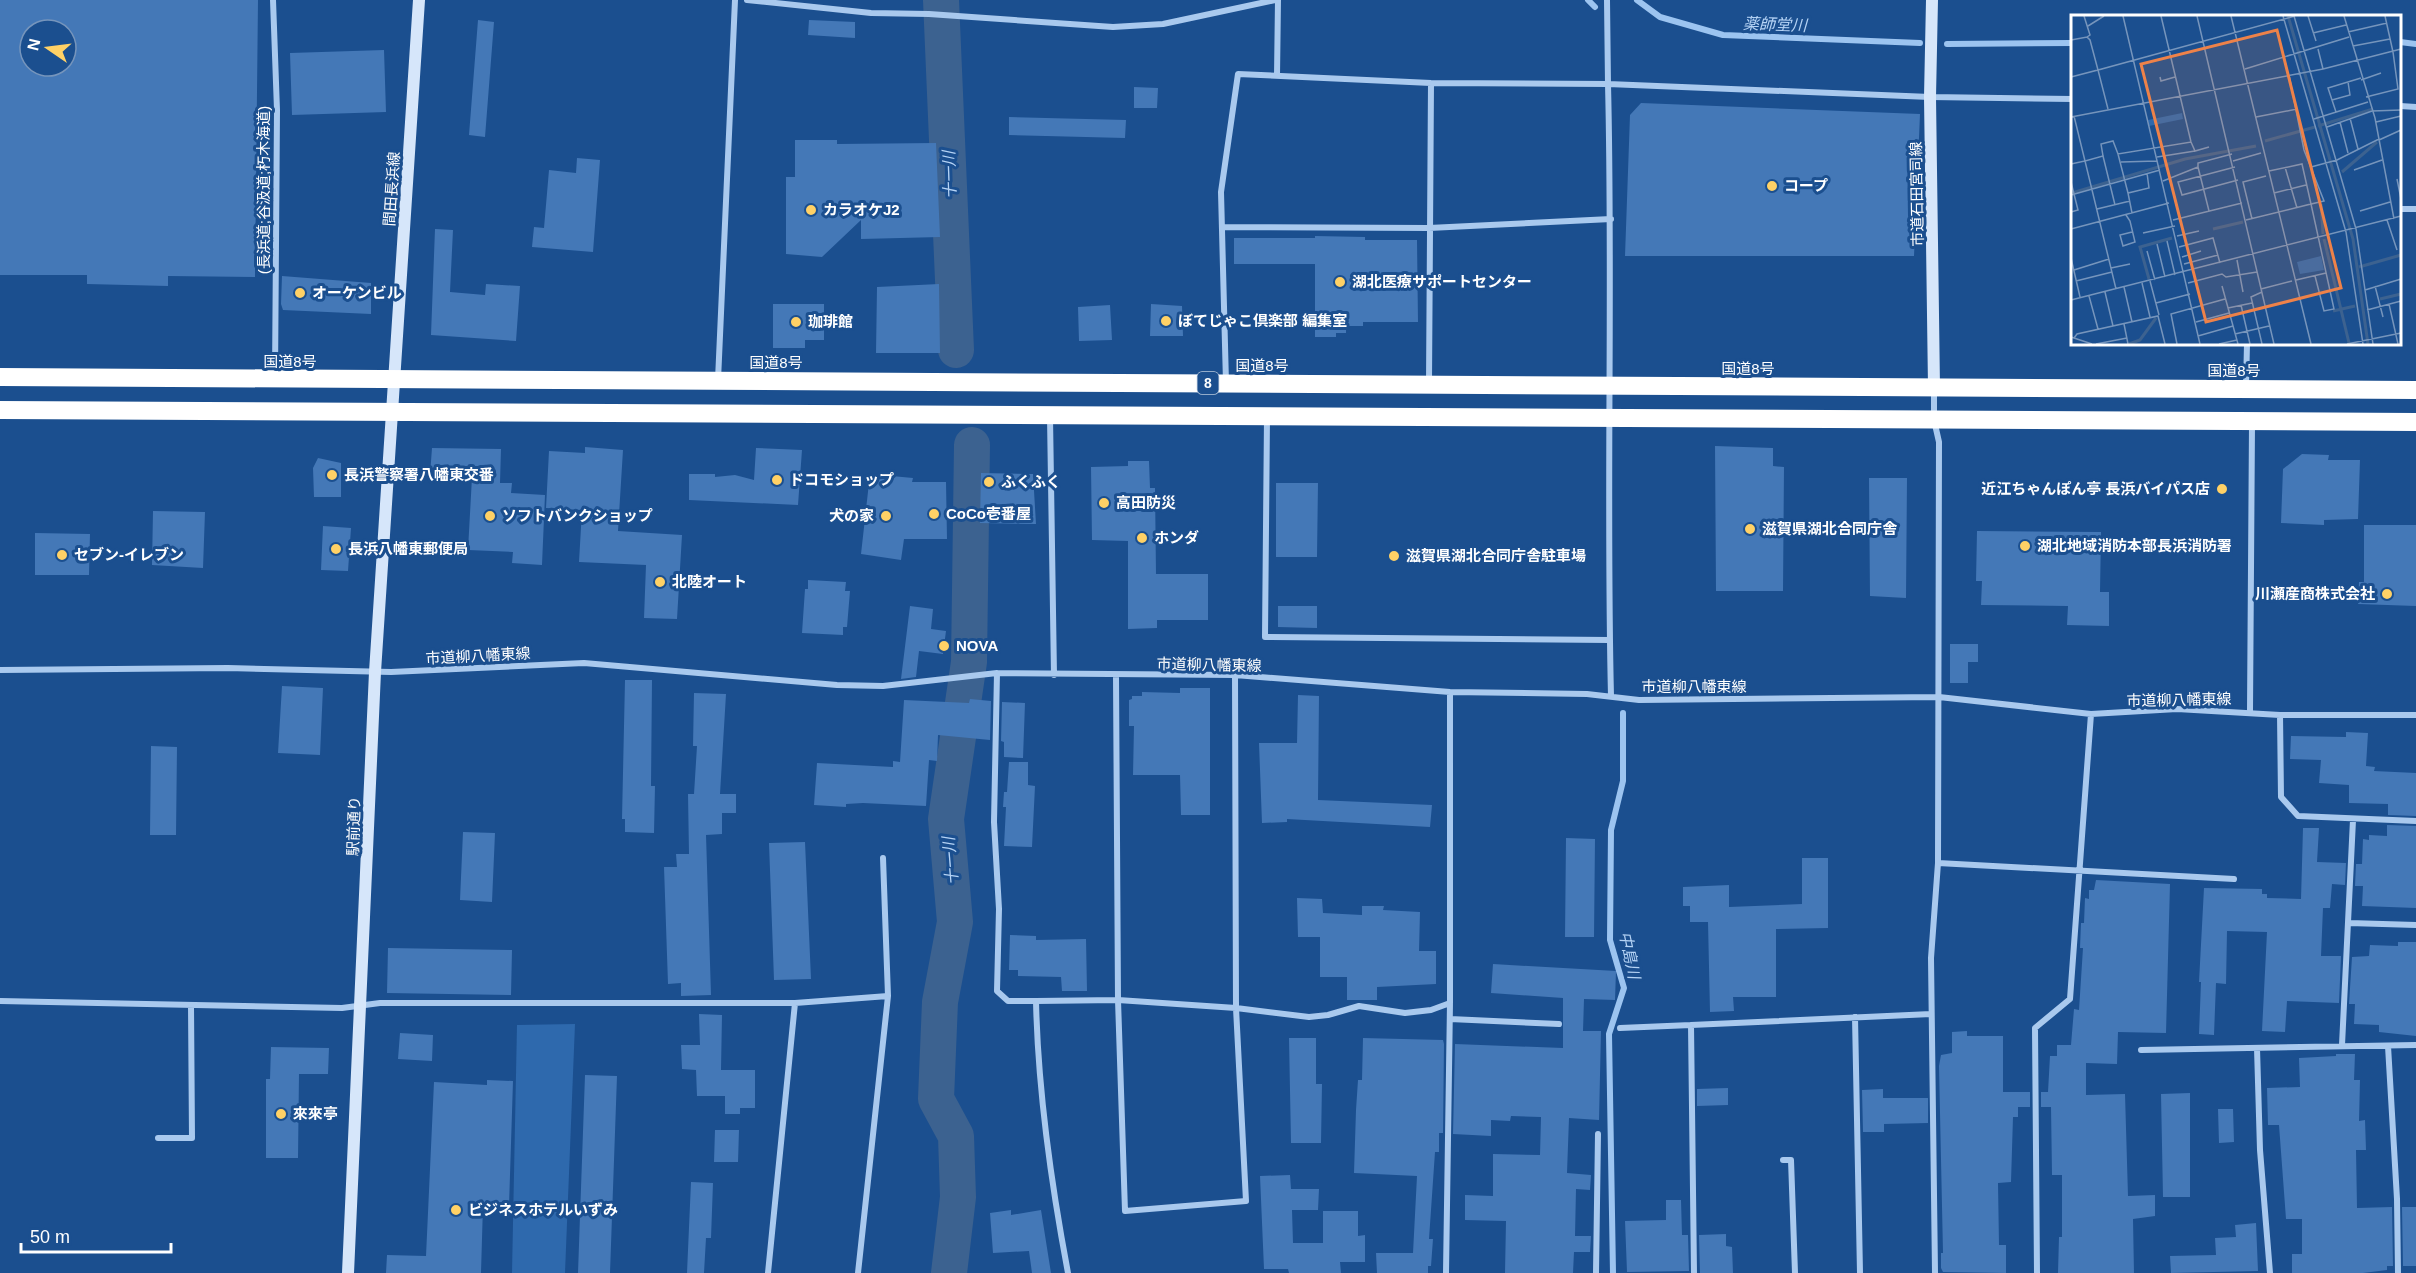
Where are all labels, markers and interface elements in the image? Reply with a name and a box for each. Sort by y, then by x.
water label: 薬師堂川 [1743,15,1809,34]
inset map [2071,15,2401,345]
north arrow [18,18,78,78]
text: N [24,37,44,52]
street label: (長浜道;谷汲道;朽木海道) [255,106,272,274]
street label: 市道石田宮司線 [1907,141,1926,247]
water label: 十一川 [940,149,959,199]
street label: 間田長浜線 [380,151,403,227]
place label: コープ [1784,177,1828,194]
marker: コープ [1765,179,1779,193]
place label: カラオケJ2 [823,201,900,218]
marker: カラオケJ2 [804,203,818,217]
place label: 湖北医療サポートセンター [1352,273,1532,290]
marker: 湖北医療サポートセンター [1333,275,1347,289]
place label: オーケンビル [312,284,402,301]
marker: オーケンビル [293,286,307,300]
place label: ぼてじゃこ倶楽部 編集室 [1178,312,1347,329]
place label: 珈琲館 [808,313,853,330]
marker: ぼてじゃこ倶楽部 編集室 [1159,314,1173,328]
marker: 珈琲館 [789,315,803,329]
street label: 国道8号 [263,353,317,370]
street label: 国道8号 [749,354,803,371]
street label: 国道8号 [1235,357,1289,374]
street label: 国道8号 [1721,360,1775,377]
street label: 国道8号 [2207,362,2261,379]
road number: 8 [1198,372,1218,394]
place label: 長浜警察署八幡東交番 [344,466,494,483]
marker: 長浜警察署八幡東交番 [325,468,339,482]
place label: ドコモショップ [789,471,894,488]
marker: ドコモショップ [770,473,784,487]
place label: ふくふく [1001,473,1061,490]
marker: ふくふく [982,475,996,489]
place label: 近江ちゃんぽん亭 長浜バイパス店 [1981,480,2210,497]
marker: 近江ちゃんぽん亭 長浜バイパス店 [2215,482,2229,496]
place label: 高田防災 [1116,494,1176,511]
marker: 高田防災 [1097,496,1111,510]
place label: CoCo壱番屋 [946,505,1031,522]
place label: ソフトバンクショップ [502,507,653,524]
place label: 犬の家 [829,507,874,524]
marker: CoCo壱番屋 [927,507,941,521]
marker: ソフトバンクショップ [483,509,497,523]
marker: 犬の家 [879,509,893,523]
place label: 滋賀県湖北合同庁舎 [1762,520,1898,537]
marker: 滋賀県湖北合同庁舎 [1743,522,1757,536]
place label: ホンダ [1154,529,1199,546]
marker: ホンダ [1135,531,1149,545]
place label: 湖北地域消防本部長浜消防署 [2037,537,2232,554]
marker: 湖北地域消防本部長浜消防署 [2018,539,2032,553]
place label: 長浜八幡東郵便局 [348,540,468,557]
marker: 長浜八幡東郵便局 [329,542,343,556]
place label: セブン-イレブン [74,546,184,563]
place label: 滋賀県湖北合同庁舎駐車場 [1406,547,1586,564]
marker: セブン-イレブン [55,548,69,562]
marker: 滋賀県湖北合同庁舎駐車場 [1387,549,1401,563]
place label: 北陸オート [672,573,747,590]
marker: 北陸オート [653,575,667,589]
place label: 川瀬産商株式会社 [2255,585,2375,602]
marker: 川瀬産商株式会社 [2380,587,2394,601]
place label: NOVA [956,637,998,654]
marker: NOVA [937,639,951,653]
street label: 市道柳八幡東線 [425,644,531,667]
street label: 市道柳八幡東線 [1156,655,1262,674]
street label: 市道柳八幡東線 [1641,678,1747,695]
street label: 市道柳八幡東線 [2126,690,2232,709]
street label: 駅前通り [344,796,363,856]
water label: 十一川 [940,834,961,886]
water label: 中島川 [1616,930,1643,982]
place label: 來來亭 [293,1105,338,1122]
marker: 來來亭 [274,1107,288,1121]
place label: ビジネスホテルいずみ [468,1201,618,1218]
marker: ビジネスホテルいずみ [449,1203,463,1217]
scale bar [21,1216,171,1254]
text: 50 m [30,1227,70,1247]

